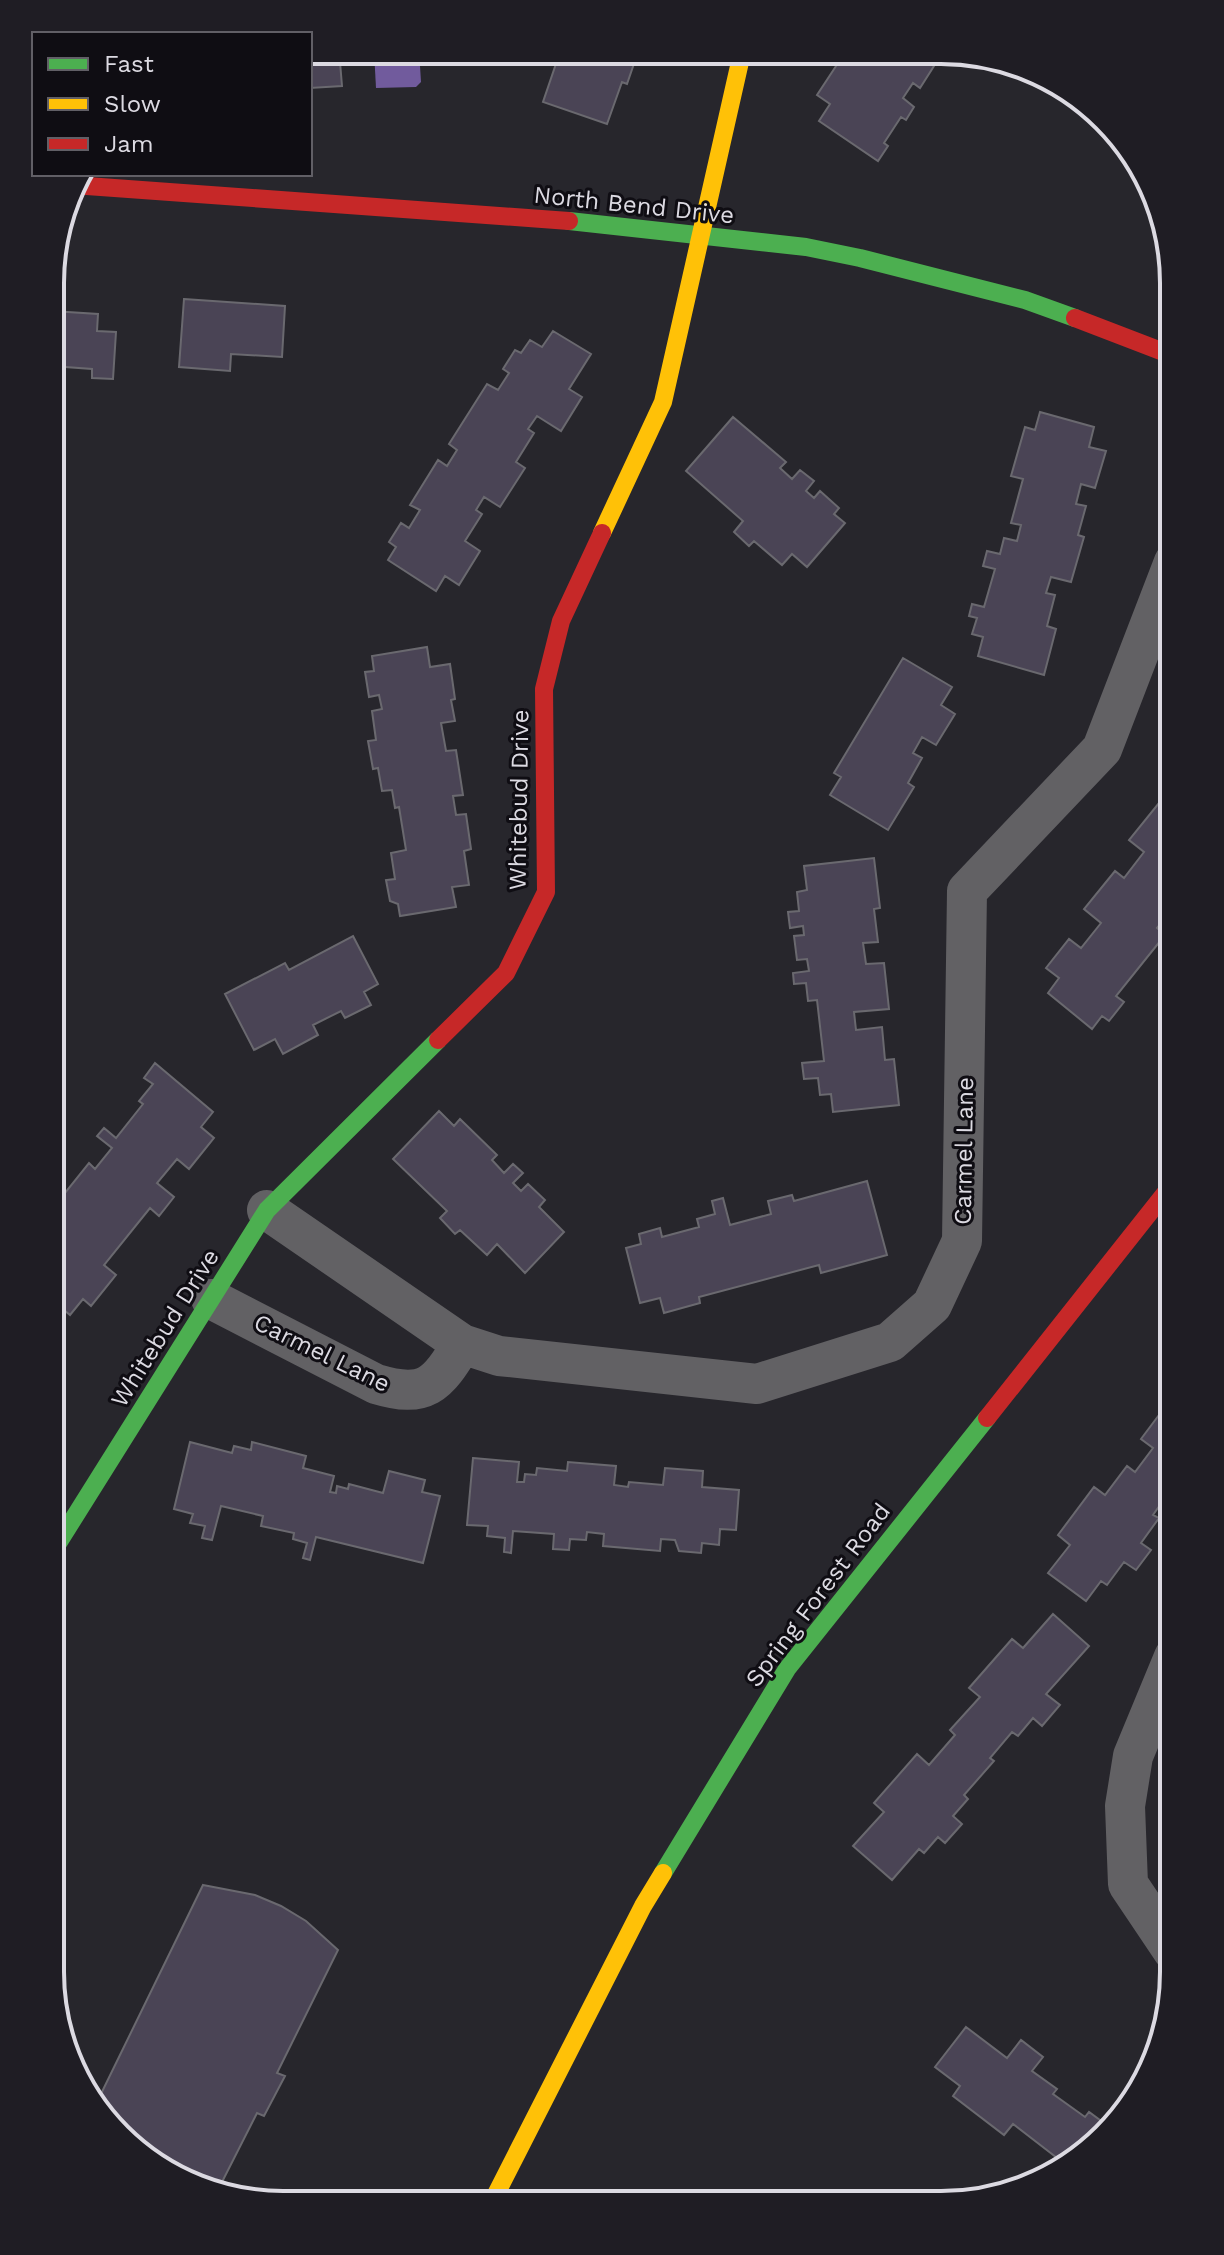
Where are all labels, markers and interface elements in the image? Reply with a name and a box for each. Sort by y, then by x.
legend [32,32,312,176]
text: Fast [104,50,154,78]
text: Slow [104,90,161,118]
text: Jam [104,130,154,158]
street label: North Bend Drive [532,181,736,229]
street label: Whitebud Drive [503,709,535,891]
street label: Carmel Lane [949,1077,979,1225]
street label: Whitebud Drive [105,1244,225,1412]
street label: Carmel Lane [249,1308,395,1398]
street label: Spring Forest Road [740,1498,896,1692]

